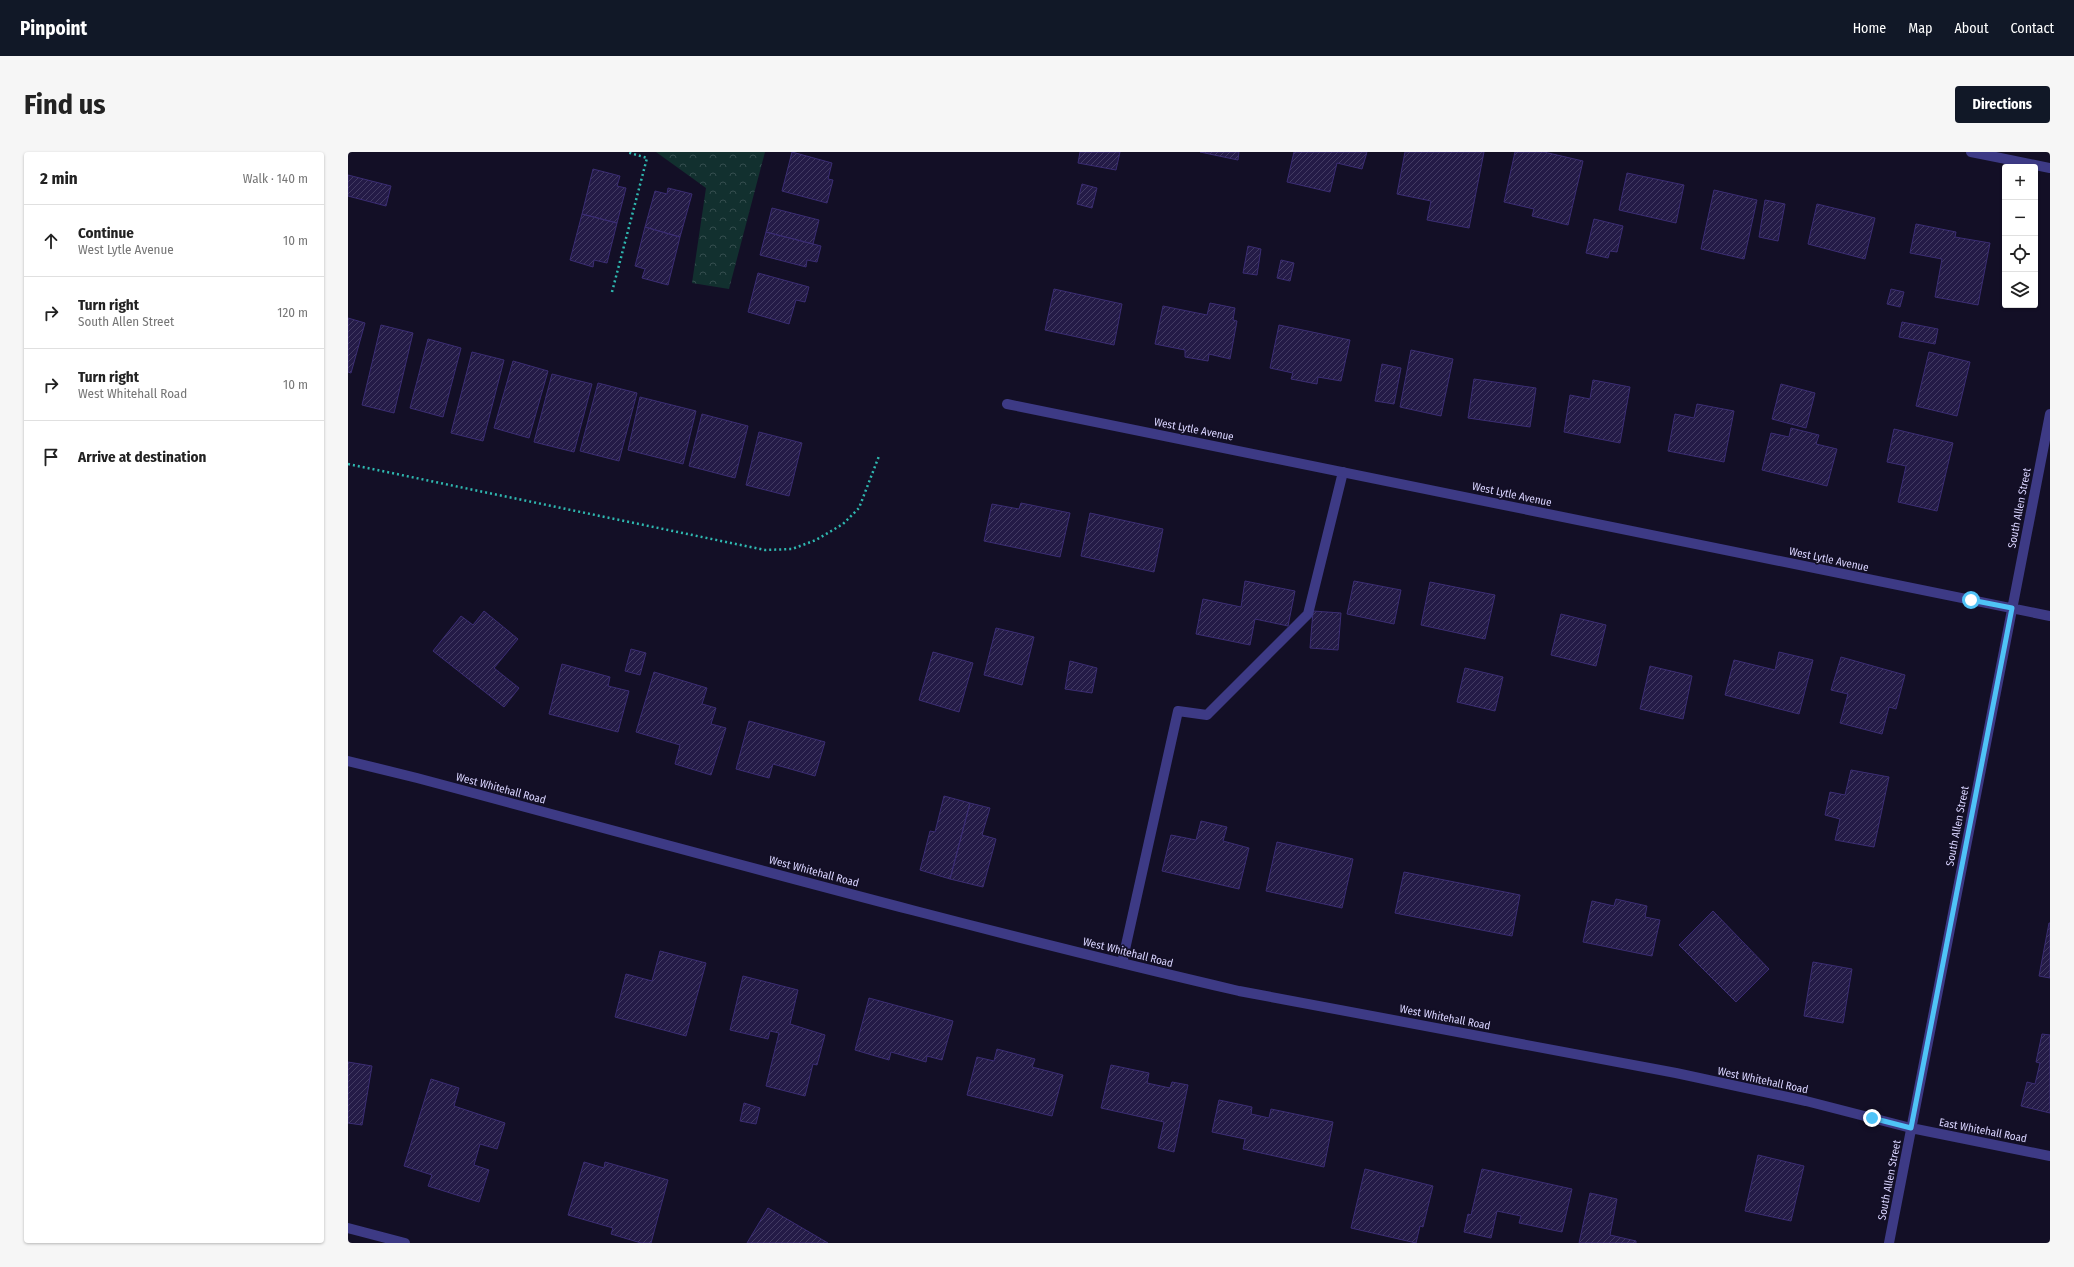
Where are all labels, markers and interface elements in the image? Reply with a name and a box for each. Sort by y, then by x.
text: Pinpoint [20,17,87,40]
text: Home [1853,20,1886,37]
text: Map [1908,20,1932,37]
text: About [1954,20,1989,37]
text: Contact [2011,20,2054,37]
button: Directions [1955,86,2050,123]
text: Find us [24,88,106,121]
map controls [2002,164,2038,308]
button: + [2002,164,2038,200]
text: 2 min [40,168,78,189]
text: Walk · 140 m [243,171,308,186]
button: − [2002,200,2038,236]
text: Continue [78,224,134,242]
icon: ahead [40,230,62,252]
text: 10 m [283,233,308,248]
button: locate [2002,236,2038,272]
text: West Lytle Avenue [78,242,174,257]
button: layers [2002,272,2038,308]
text: Turn right [78,296,139,314]
icon: right [40,302,62,324]
text: 120 m [277,305,308,320]
text: South Allen Street [78,314,174,329]
text: Turn right [78,368,139,386]
icon: right [40,374,62,396]
text: 10 m [283,377,308,392]
text: West Whitehall Road [78,386,187,401]
street label: West Lytle Avenue [1153,415,1235,444]
icon: arrive [40,446,62,468]
text: Arrive at destination [78,448,206,466]
street label: South Allen Street [2005,467,2034,549]
street label: West Lytle Avenue [1471,480,1553,509]
street label: West Lytle Avenue [1788,545,1870,574]
route start [1962,591,1980,609]
street label: West Whitehall Road [455,770,547,807]
street label: South Allen Street [1943,785,1972,867]
street label: West Whitehall Road [768,853,860,890]
street label: West Whitehall Road [1081,935,1174,970]
street label: West Whitehall Road [1398,1002,1491,1033]
street label: West Whitehall Road [1716,1065,1809,1096]
route end [1863,1109,1881,1127]
street label: East Whitehall Road [1938,1116,2028,1145]
street label: South Allen Street [1875,1139,1904,1221]

